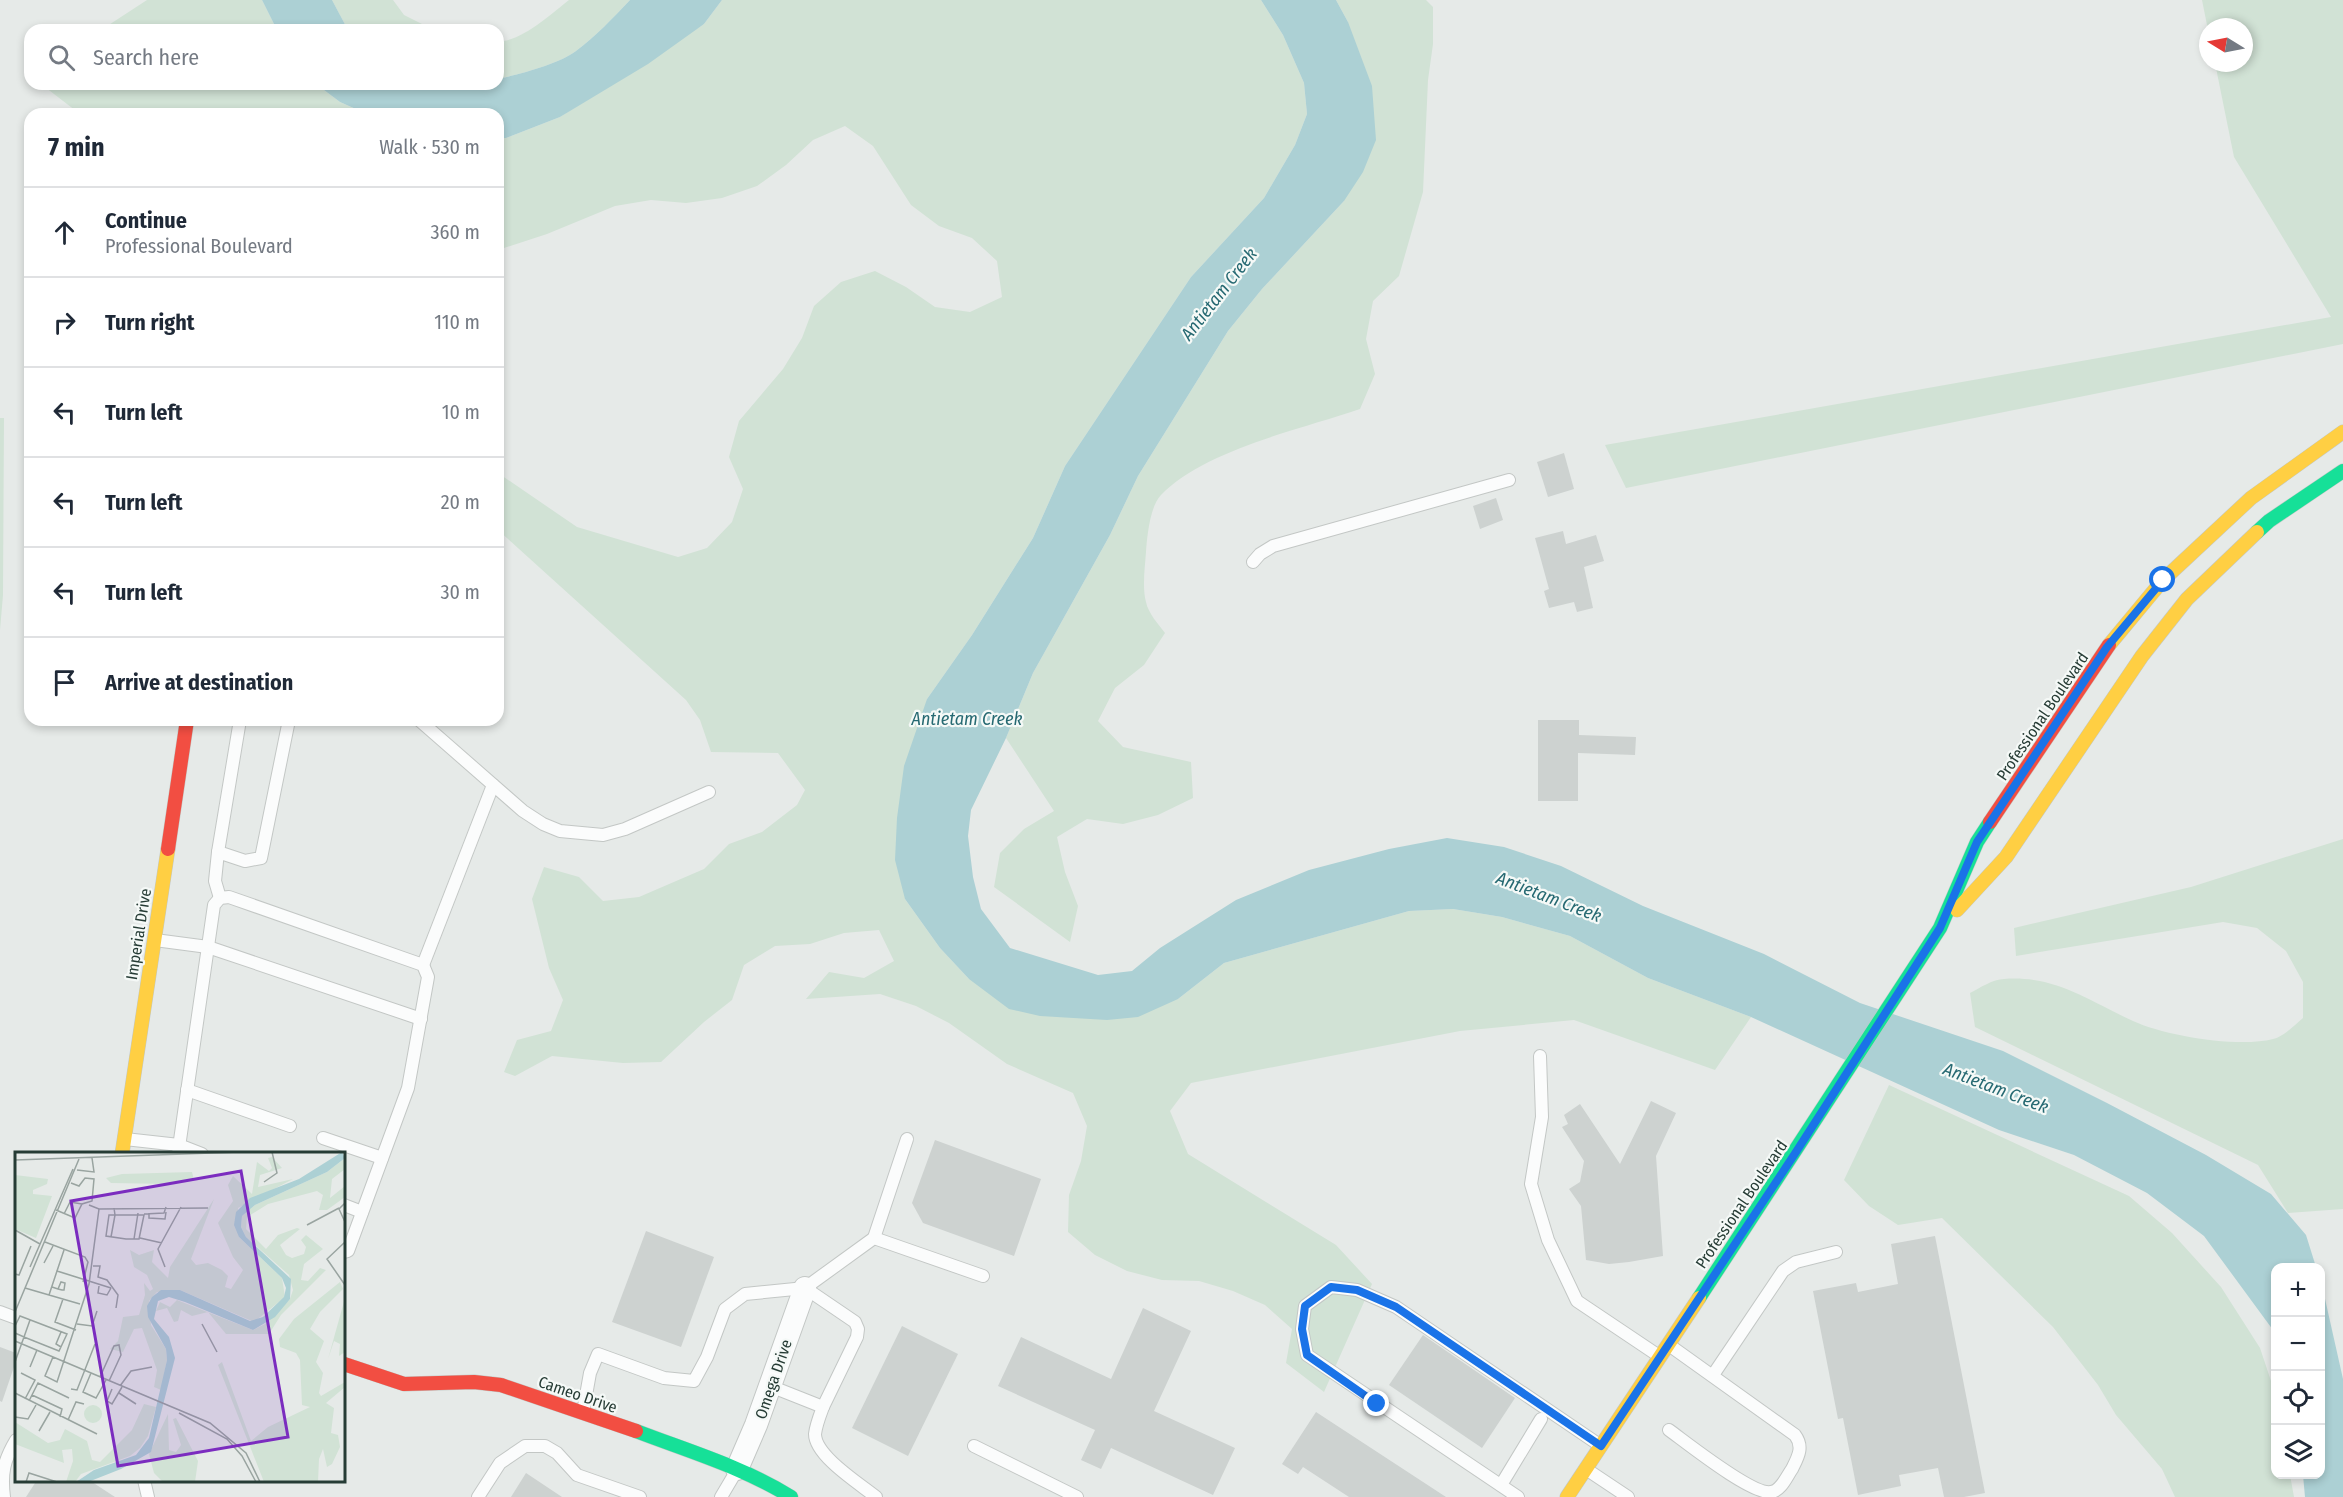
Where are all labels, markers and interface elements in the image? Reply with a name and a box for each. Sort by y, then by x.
north arrow [2199,18,2253,72]
search box [24,24,504,90]
icon: search [45,41,78,74]
text: Search here [93,44,199,71]
text: 7 min [48,132,105,163]
text: Walk · 530 m [379,135,480,159]
text: Continue [105,207,187,234]
icon: ahead [48,216,81,249]
text: 360 m [431,220,480,244]
text: Professional Boulevard [105,234,293,258]
water label: Antietam Creek [1176,243,1262,345]
icon: right [48,306,81,339]
text: Turn right [105,309,194,336]
text: 110 m [434,310,480,334]
icon: left [48,396,81,429]
text: Turn left [105,399,183,426]
text: 10 m [442,400,480,424]
icon: left [48,486,81,519]
text: Turn left [105,489,183,516]
text: 20 m [441,490,480,514]
route start [2149,566,2175,592]
icon: left [48,576,81,609]
text: Turn left [105,579,183,606]
text: 30 m [440,580,480,604]
street label: Professional Boulevard [1993,649,2092,784]
icon: arrive [48,666,81,699]
text: Arrive at destination [105,669,293,696]
water label: Antietam Creek [911,708,1023,730]
water label: Antietam Creek [1492,867,1605,927]
street label: Imperial Drive [122,887,155,981]
water label: Antietam Creek [1939,1058,2052,1118]
street label: Professional Boulevard [1692,1137,1791,1272]
inset map [15,1152,345,1482]
map controls [2271,1263,2325,1479]
button: + [2271,1263,2325,1317]
button: − [2271,1317,2325,1371]
street label: Omega Drive [751,1337,796,1421]
button: locate [2271,1371,2325,1425]
street label: Cameo Drive [536,1372,620,1417]
route end [1363,1390,1389,1416]
button: layers [2271,1425,2325,1479]

